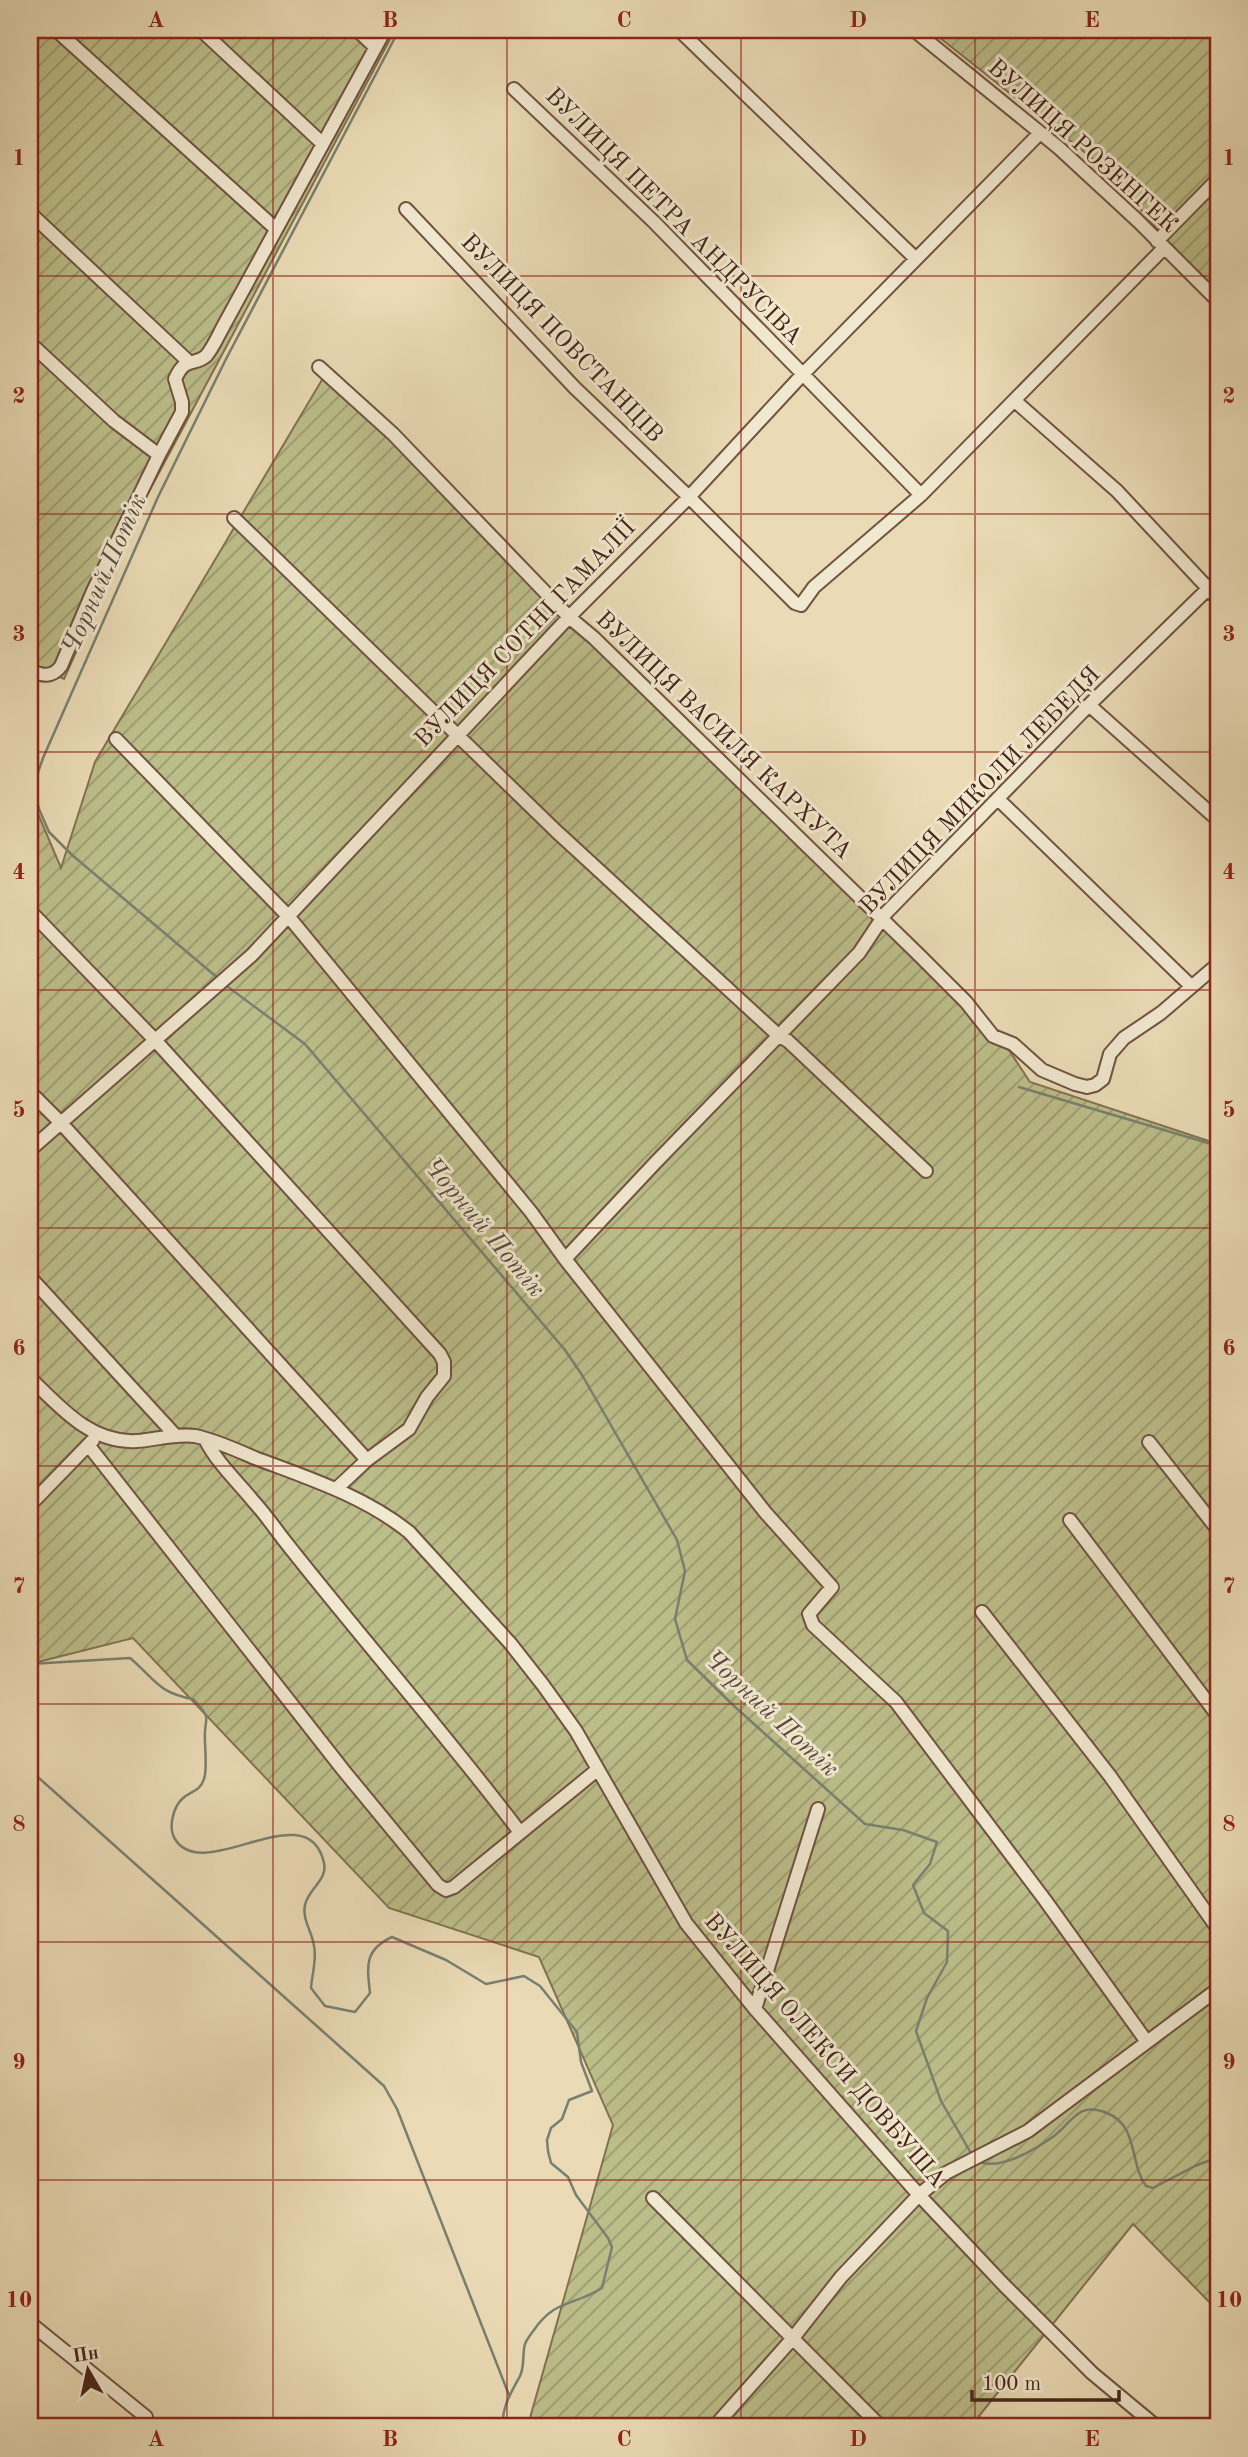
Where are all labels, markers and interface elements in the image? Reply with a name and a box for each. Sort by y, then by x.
text: A [147,9,165,32]
text: B [382,9,398,32]
text: C [616,9,632,32]
text: D [849,9,867,32]
text: E [1084,9,1100,32]
street label: ВУЛИЦЯ РОЗЕНГЕК [982,56,1182,238]
street label: ВУЛИЦЯ ПЕТРА АНДРУСІВА [540,84,806,350]
text: 1 [12,147,26,170]
text: 1 [1222,147,1236,170]
street label: ВУЛИЦЯ ПОВСТАНЦІВ [455,230,667,448]
text: 2 [12,385,26,408]
text: 2 [1222,385,1236,408]
water label: Чорний Потік [58,490,152,658]
street label: ВУЛИЦЯ СОТНІ ГАМАЛІЇ [409,514,641,752]
street label: ВУЛИЦЯ ВАСИЛЯ КАРХУТА [590,607,856,865]
text: 3 [12,623,26,646]
text: 3 [1222,623,1236,646]
street label: ВУЛИЦЯ МИКОЛИ ЛЕБЕДЯ [856,663,1106,919]
text: 4 [12,861,26,884]
text: 4 [1222,861,1236,884]
text: 5 [12,1099,26,1122]
text: 5 [1222,1099,1236,1122]
water label: Чорний Потік [418,1153,550,1303]
text: 6 [12,1337,26,1360]
text: 6 [1222,1337,1236,1360]
text: 7 [12,1575,26,1598]
text: 7 [1222,1575,1236,1598]
water label: Чорний Потік [699,1646,843,1782]
text: 8 [12,1813,26,1836]
text: 8 [1222,1813,1236,1836]
street label: ВУЛИЦЯ ОЛЕКСИ ДОВБУША [699,1909,949,2193]
text: 9 [12,2051,26,2074]
text: 9 [1222,2051,1236,2074]
text: 10 [6,2289,32,2312]
text: 10 [1216,2289,1242,2312]
north arrow [52,2334,122,2404]
text: Пн [71,2344,100,2367]
scale bar [972,2359,1118,2403]
text: 100 m [982,2374,1041,2395]
text: A [147,2428,165,2451]
text: B [382,2428,398,2451]
text: C [616,2428,632,2451]
text: D [849,2428,867,2451]
text: E [1084,2428,1100,2451]

